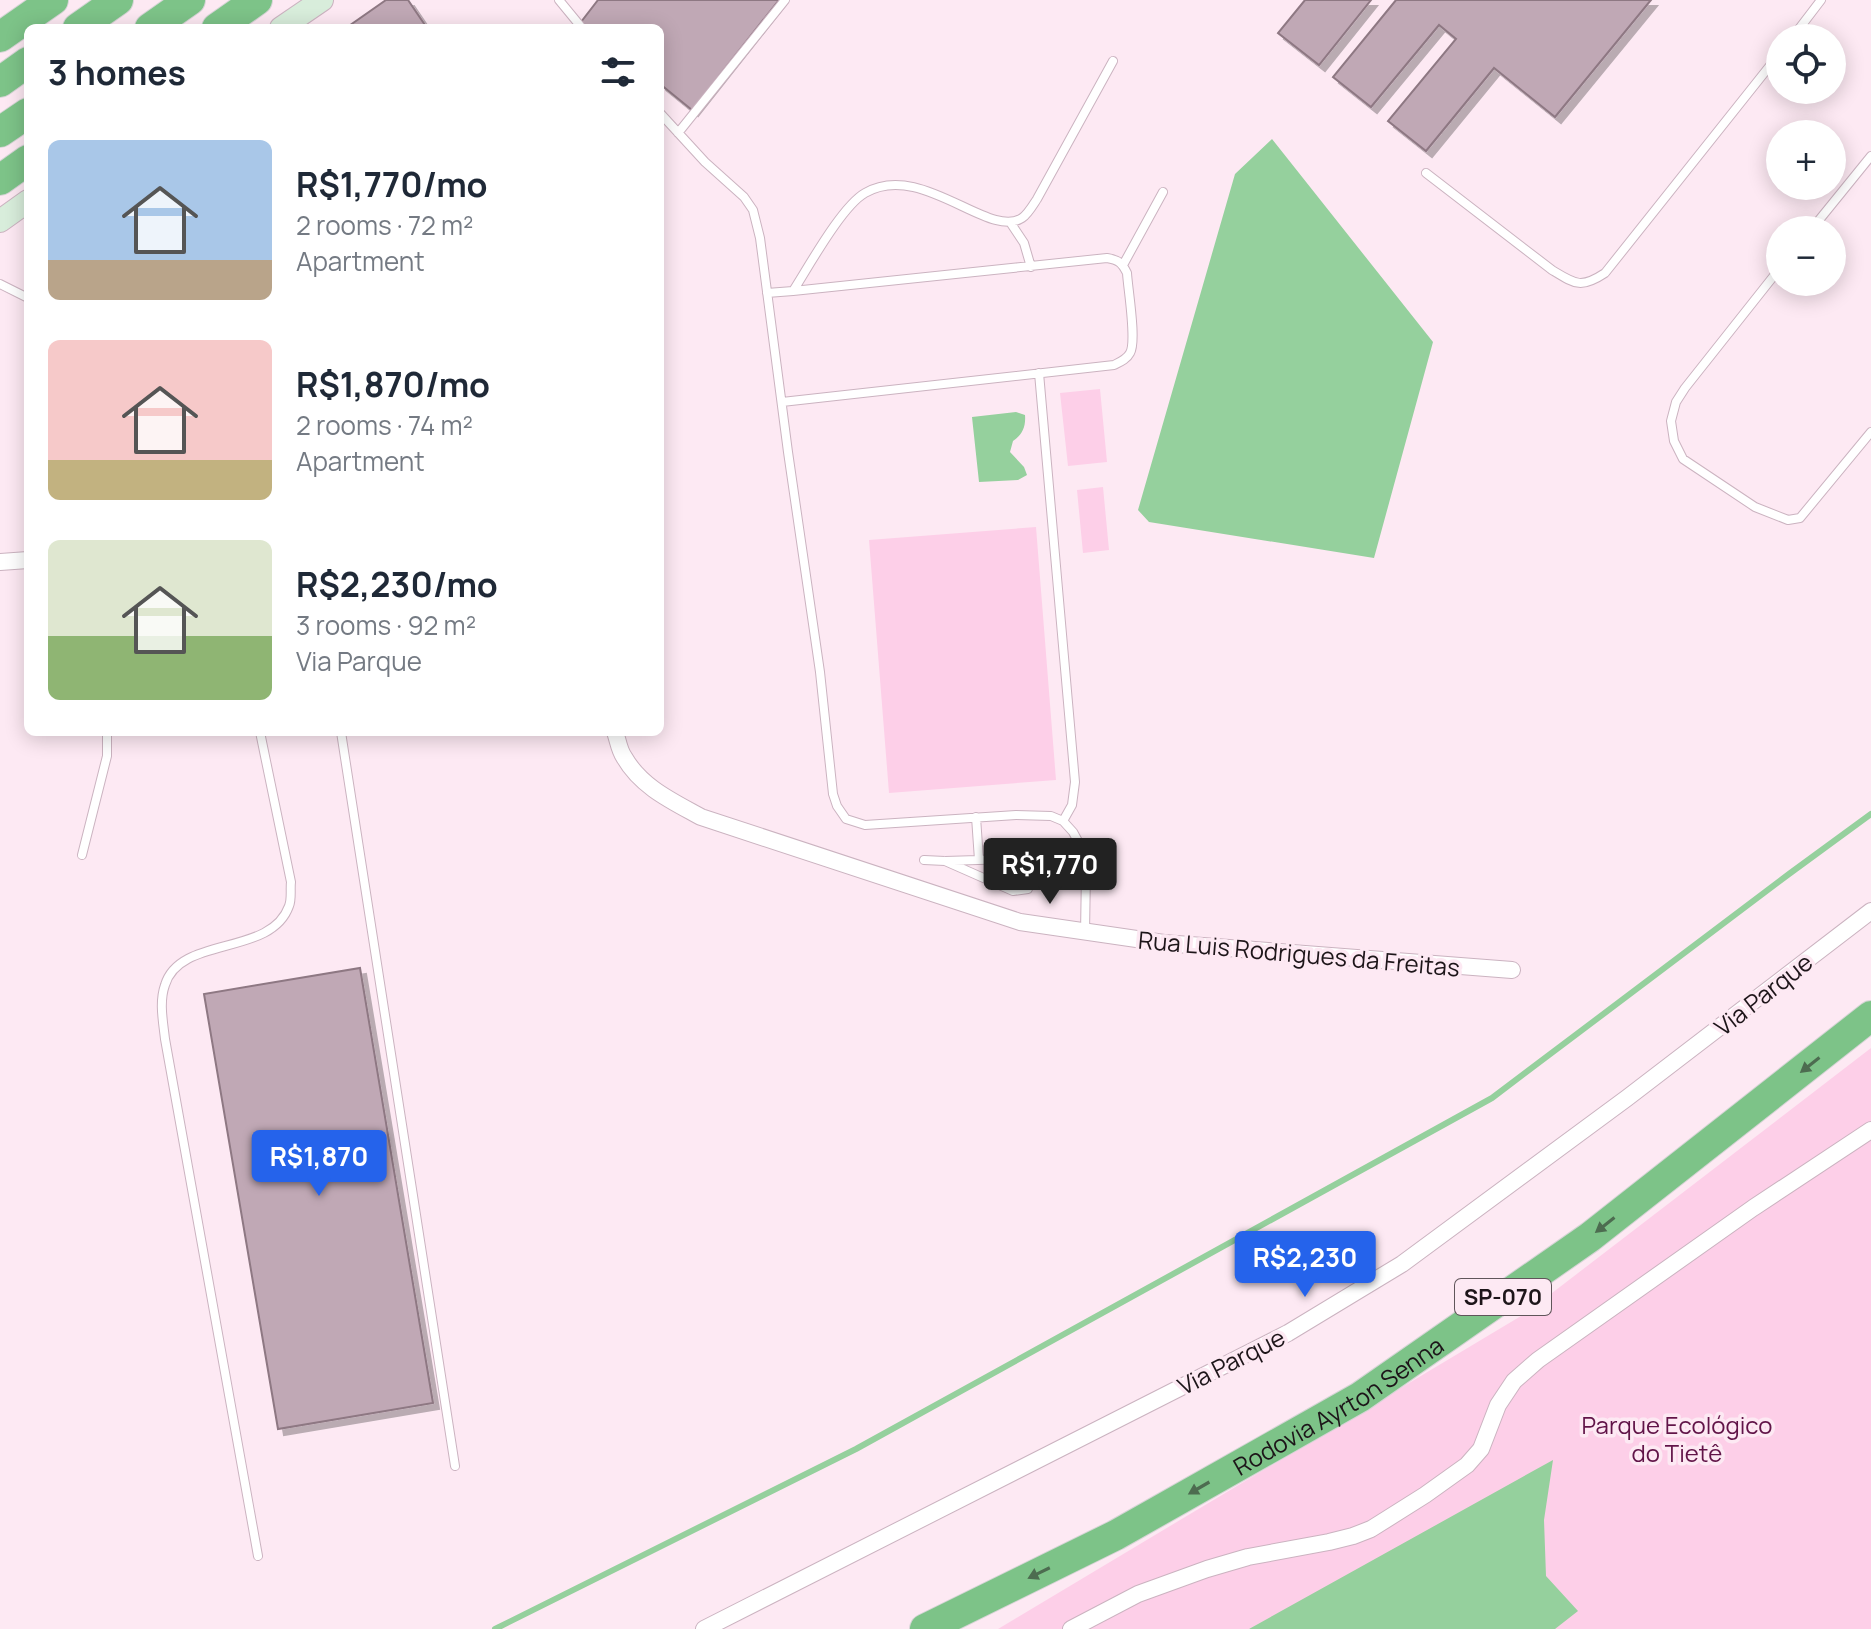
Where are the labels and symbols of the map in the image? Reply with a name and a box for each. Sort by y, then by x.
pin: R$1,770 [976,838,1124,906]
street label: Rua Luis Rodrigues da Freitas [1137,922,1461,984]
street label: Via Parque [1707,945,1819,1043]
one-way arrow [1800,1056,1820,1072]
pin: R$1,870 [245,1130,393,1198]
one-way arrow [1595,1217,1615,1233]
pin: R$2,230 [1231,1231,1379,1299]
road number: SP-070 [1455,1279,1551,1315]
street label: Via Parque [1172,1320,1290,1402]
street label: Rodovia Ayrton Senna [1227,1328,1449,1482]
park label: Parque Ecológico do Tietê [1582,1408,1772,1469]
one-way arrow [1188,1481,1210,1495]
one-way arrow [1027,1566,1050,1580]

